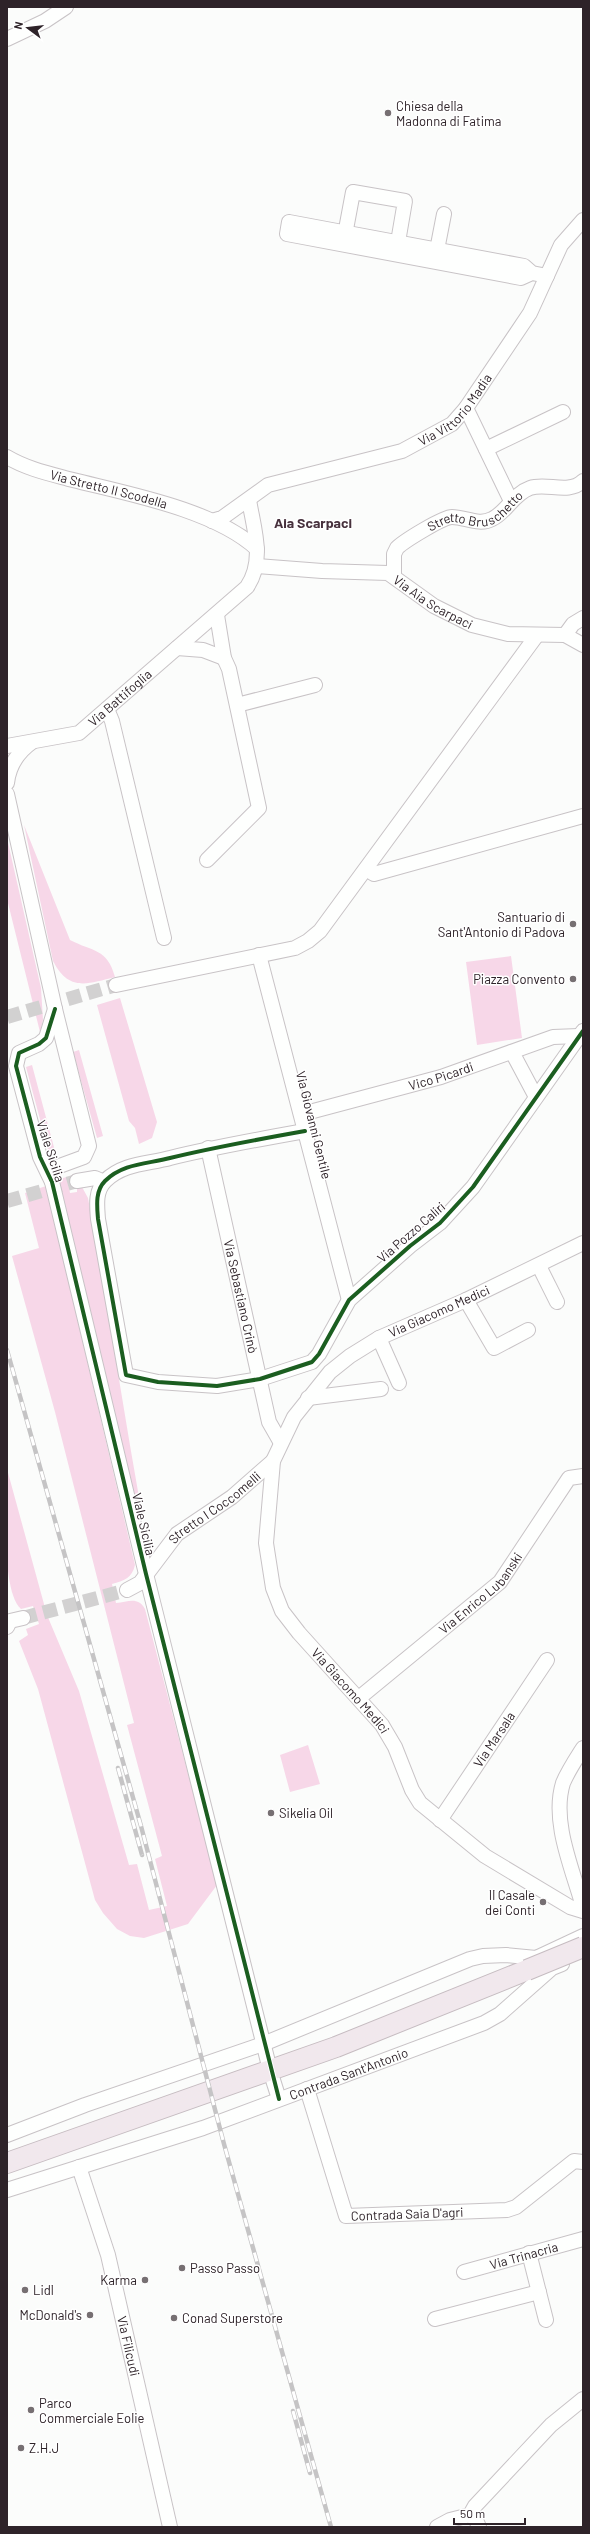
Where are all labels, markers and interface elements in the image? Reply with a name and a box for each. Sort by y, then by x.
north arrow [8,8,48,48]
text: N [11,20,25,31]
place label: Chiesa della Madonna di Fatima [396,98,501,129]
marker: Chiesa della Madonna di Fatima [383,108,393,118]
street label: Via Vittorio Madia [415,370,495,449]
street label: Via Stretto II Scodella [48,466,169,512]
street label: Stretto Bruschetto [424,487,526,534]
district label: Aia Scarpaci [274,514,352,531]
street label: Via Aia Scarpaci [390,571,475,632]
street label: Via Battifoglia [85,666,155,730]
place label: Santuario di Sant'Antonio di Padova [438,909,565,940]
marker: Santuario di Sant'Antonio di Padova [568,919,578,929]
place label: Piazza Convento [473,971,565,987]
marker: Piazza Convento [568,974,578,984]
street label: Vico Picardi [407,1058,475,1093]
street label: Via Giovanni Gentile [293,1069,335,1181]
street label: Viale Sicilia [33,1118,69,1184]
street label: Via Pozzo Caliri [374,1198,448,1266]
street label: Via Sebastiano Crinò [221,1238,261,1355]
street label: Via Giacomo Medici [386,1282,492,1340]
street label: Stretto I Coccomelli [165,1468,264,1547]
street label: Viale Sicilia [129,1491,159,1557]
street label: Via Enrico Lubanski [435,1549,525,1637]
street label: Via Giacomo Medici [308,1645,393,1736]
street label: Via Marsala [470,1709,518,1770]
place label: Sikelia Oil [279,1805,333,1821]
marker: Sikelia Oil [266,1808,276,1818]
place label: Il Casale dei Conti [485,1887,535,1918]
marker: Il Casale dei Conti [538,1897,548,1907]
street label: Contrada Sant'Antonio [287,2044,410,2103]
street label: Contrada Saia D'agri [351,2204,464,2224]
street label: Via Trinacria [488,2238,560,2273]
place label: Passo Passo [190,2260,260,2276]
marker: Passo Passo [177,2263,187,2273]
place label: Karma [100,2272,137,2288]
marker: Karma [140,2275,150,2285]
place label: Lidl [33,2282,54,2298]
marker: Lidl [20,2285,30,2295]
place label: McDonald's [19,2307,82,2323]
marker: McDonald's [85,2310,95,2320]
place label: Conad Superstore [182,2310,283,2326]
marker: Conad Superstore [169,2313,179,2323]
street label: Via Filicudi [114,2314,143,2378]
place label: Parco Commerciale Eolie [39,2395,144,2426]
marker: Parco Commerciale Eolie [26,2405,36,2415]
place label: Z.H.J [29,2440,59,2456]
marker: Z.H.J [16,2443,26,2453]
scale bar [454,2500,525,2526]
text: 50 m [460,2506,485,2520]

